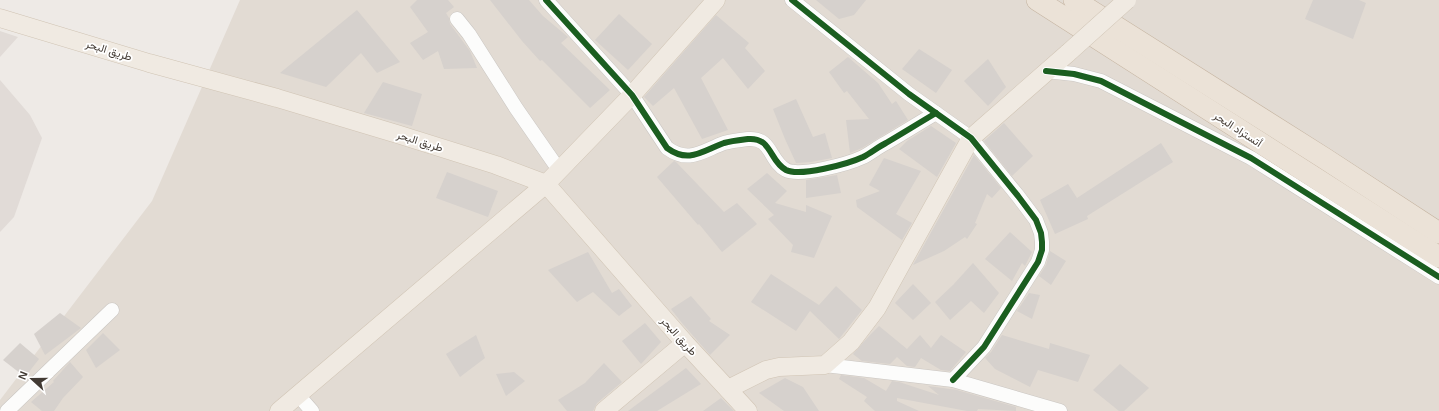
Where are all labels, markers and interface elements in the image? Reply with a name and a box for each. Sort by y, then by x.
street label: طريق البحر [83,37,134,64]
street label: أتستراد البحر [1210,108,1265,150]
street label: طريق البحر [394,128,445,155]
street label: طريق البحر [657,314,699,358]
north arrow [12,359,52,399]
text: N [16,370,30,381]

